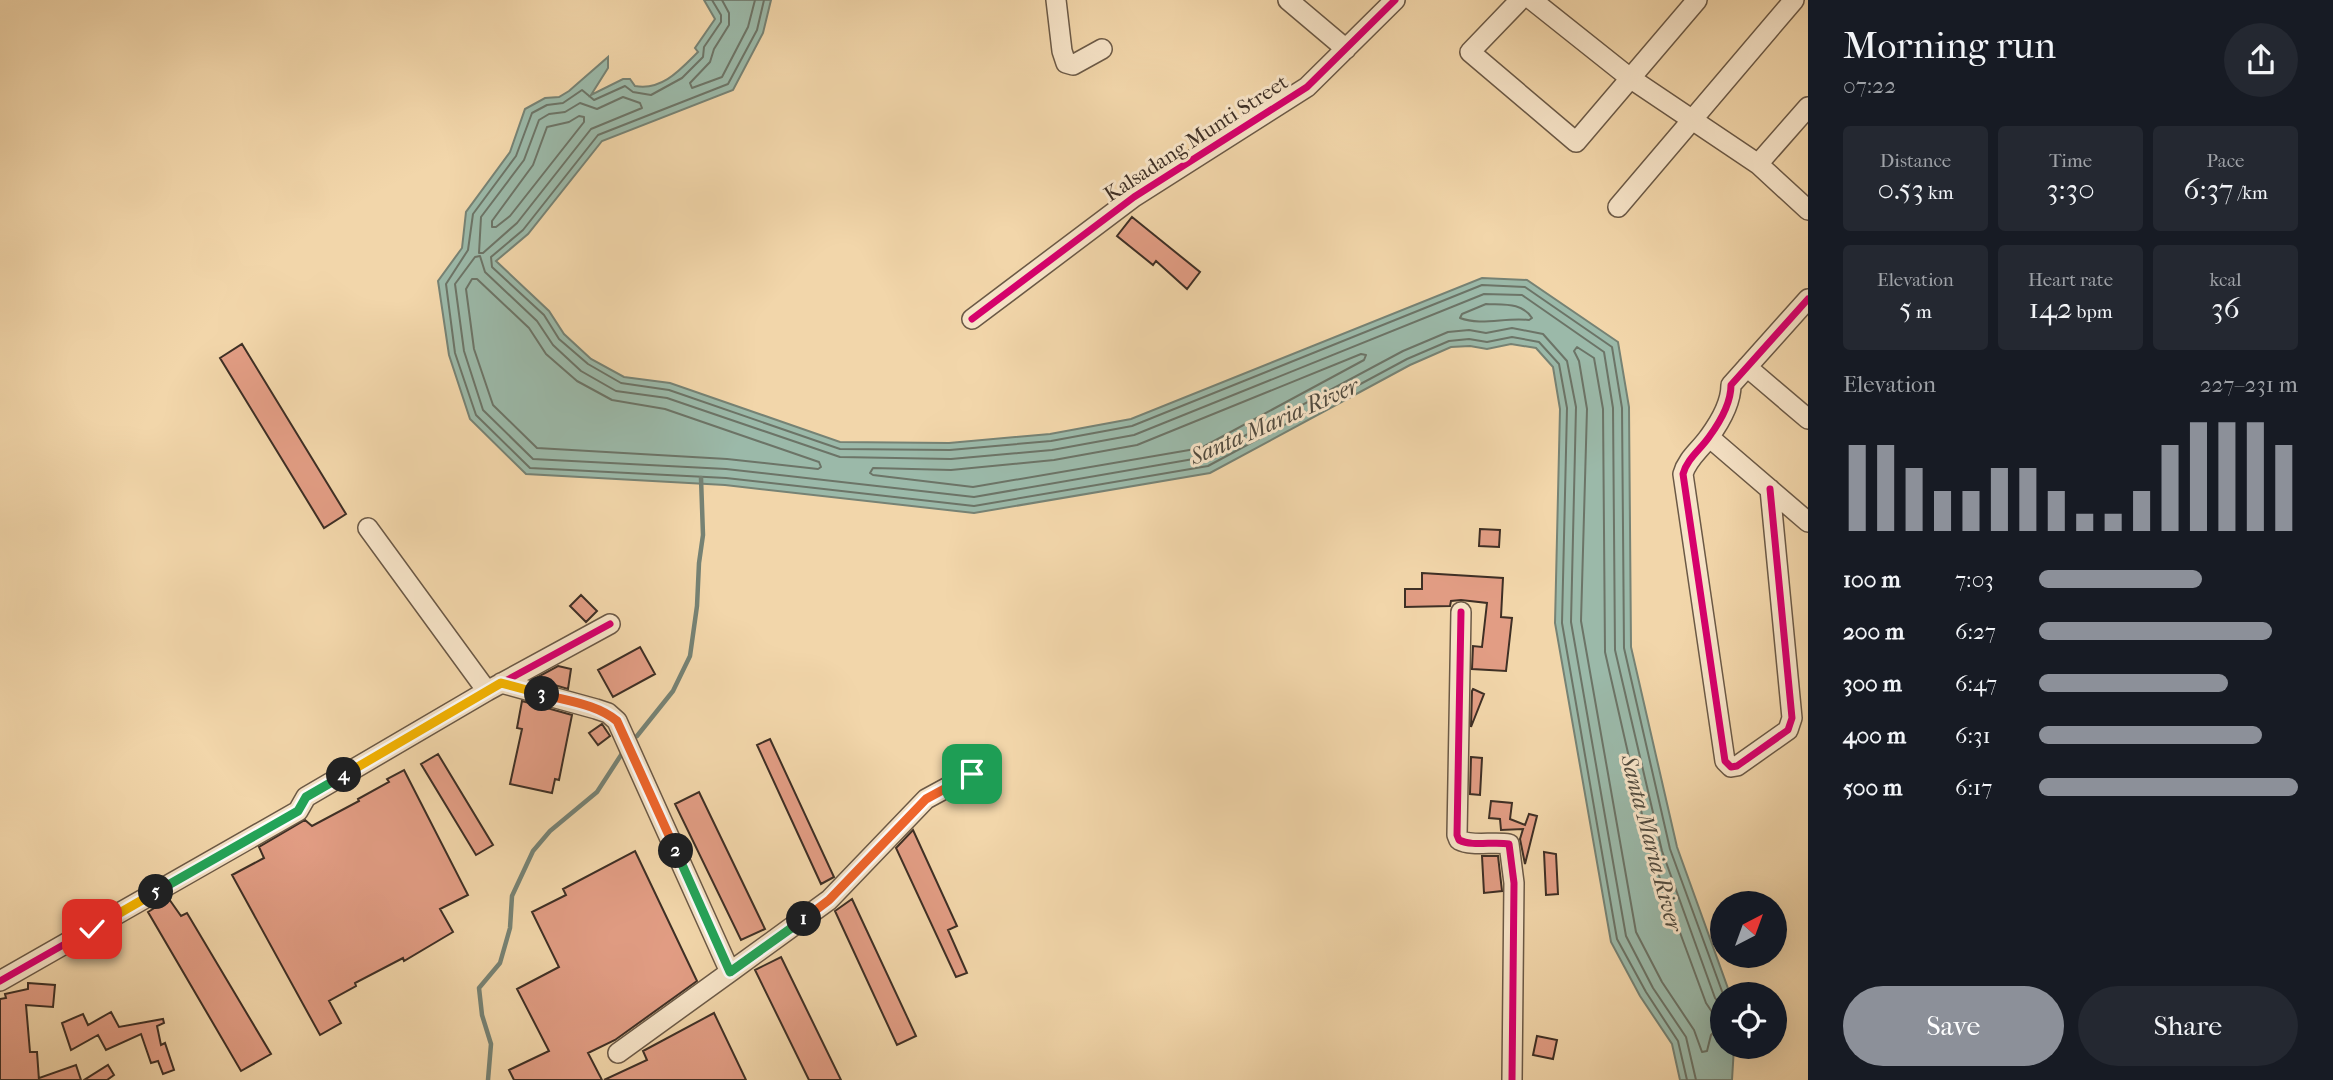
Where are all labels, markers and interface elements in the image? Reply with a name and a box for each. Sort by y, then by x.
text: Morning run [1843,23,2056,68]
button: share [2224,23,2298,97]
street label: Kalsadang Munti Street [1100,69,1293,206]
text: 07:22 [1843,72,1896,99]
text: Distance [1880,150,1951,172]
text: Time [2049,150,2092,172]
text: Pace [2207,150,2244,172]
text: 0.53 [1877,172,1924,207]
text: 3:30 [2046,172,2095,207]
text: 6:37 [2183,172,2234,207]
text: km [1924,182,1954,204]
text: /km [2234,182,2268,204]
text: Elevation [1877,269,1954,291]
text: Heart rate [2028,269,2113,291]
text: kcal [2210,269,2241,291]
text: 5 [1899,291,1912,326]
text: 142 [2029,291,2072,326]
text: 36 [2211,291,2240,326]
text: m [1912,301,1932,323]
text: bpm [2072,301,2112,323]
text: Elevation [1843,371,1936,398]
text: 227–231 m [2200,371,2298,398]
water label: Santa Maria River [1185,372,1364,471]
text: 100 m [1843,566,1901,593]
text: 7:03 [1955,566,1994,593]
text: 200 m [1843,618,1904,645]
text: 6:27 [1955,618,1996,645]
text: 300 m [1843,670,1902,697]
text: 6:47 [1955,670,1997,697]
pin: 3 [524,676,560,712]
text: 3 [538,682,545,704]
text: 400 m [1843,722,1906,749]
text: 6:31 [1955,722,1991,749]
pin [942,744,1002,804]
water label: Santa Maria River [1615,751,1688,936]
icon: arrive [953,755,991,793]
pin: 4 [326,758,362,792]
text: 4 [338,763,349,785]
text: 500 m [1843,774,1902,801]
text: 6:17 [1955,774,1992,801]
pin: 2 [658,834,694,868]
text: 2 [671,839,680,861]
pin: 5 [138,874,174,910]
text: 5 [151,880,160,902]
north arrow [1710,891,1787,968]
map controls [1710,891,1787,1059]
pin [62,899,122,959]
pin: 1 [786,902,822,936]
text: 1 [800,907,807,929]
icon: check [73,910,111,948]
button: locate [1710,982,1787,1059]
button: Save [1843,986,2064,1066]
button: Share [2078,986,2298,1066]

